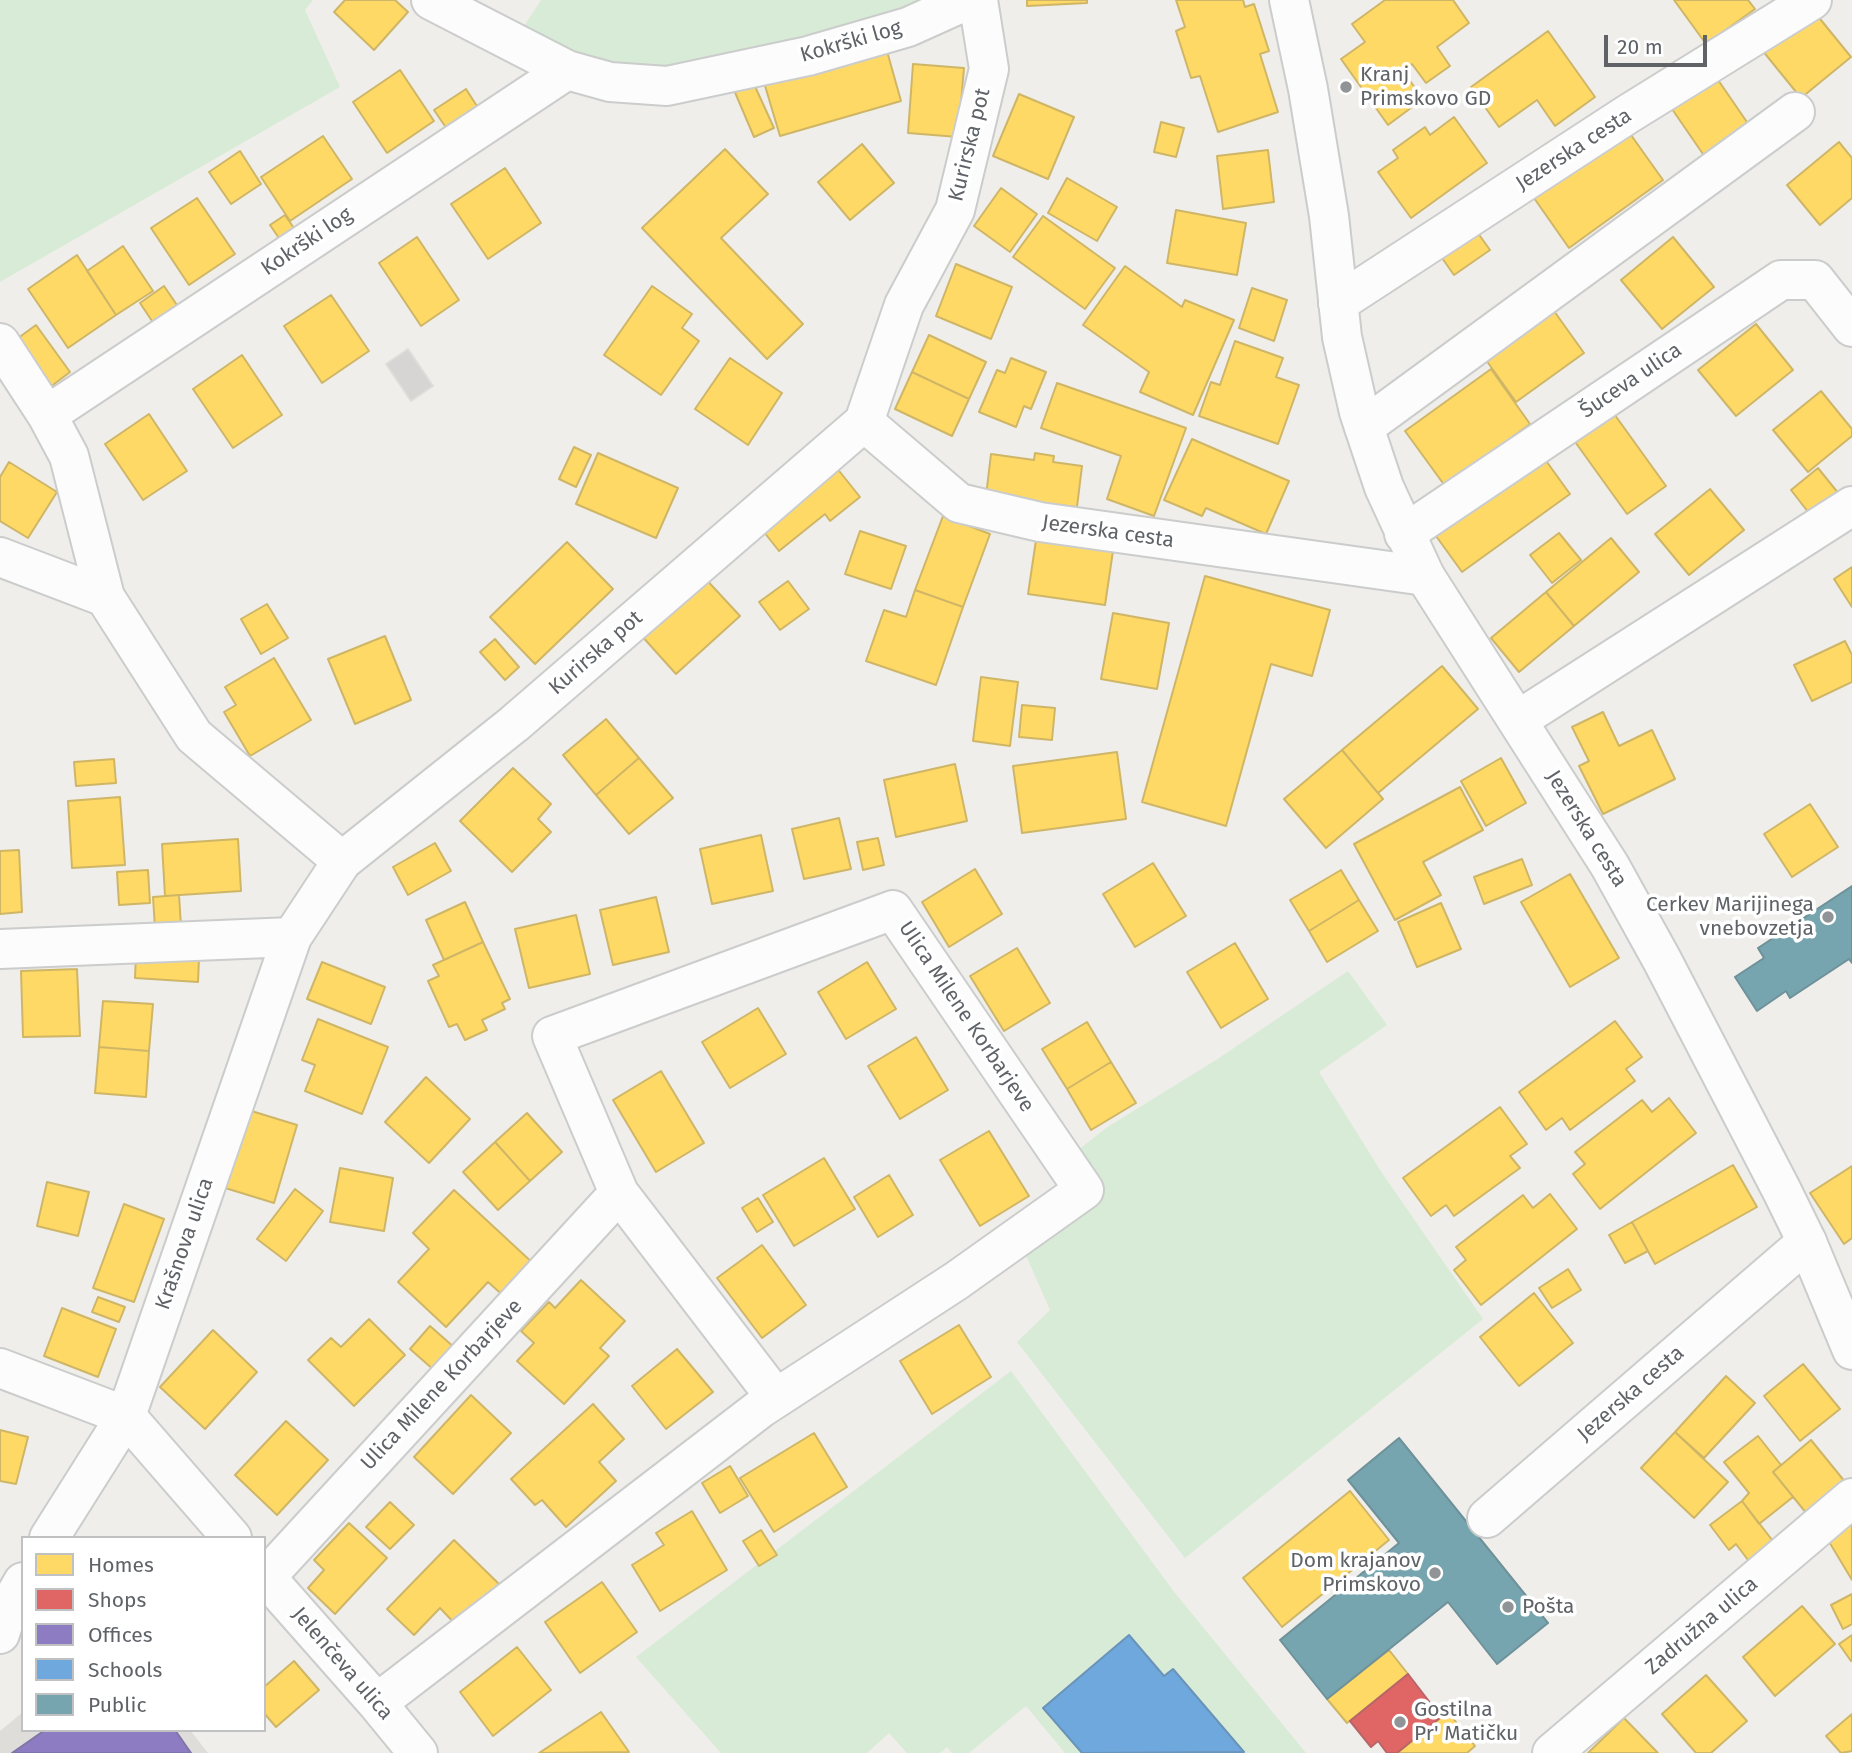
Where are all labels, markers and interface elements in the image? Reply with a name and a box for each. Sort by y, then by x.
street label: Kokrški log [797,16,905,68]
scale bar [1607,21,1710,65]
text: 20 m [1617,34,1663,60]
place label: Kranj Primskovo GD [1360,62,1491,112]
marker: Kranj Primskovo GD [1338,79,1354,95]
street label: Kurirska pot [944,86,996,204]
street label: Jezerska cesta [1511,103,1637,197]
street label: Kokrški log [257,202,357,282]
street label: Šuceva ulica [1575,338,1687,424]
street label: Jezerska cesta [1040,510,1176,554]
street label: Kurirska pot [544,606,648,700]
street label: Jezerska cesta [1540,766,1632,892]
place label: Cerkev Marijinega vnebovzetja [1646,892,1814,942]
marker: Cerkev Marijinega vnebovzetja [1820,909,1836,925]
street label: Ulica Milene Korbarjeve [893,917,1039,1117]
street label: Krašnova ulica [151,1175,219,1313]
street label: Ulica Milene Korbarjeve [356,1294,528,1476]
street label: Jezerska cesta [1573,1341,1689,1447]
legend [21,1536,266,1732]
place label: Dom krajanov Primskovo [1290,1548,1421,1598]
text: Homes [88,1552,154,1578]
marker: Dom krajanov Primskovo [1427,1565,1443,1581]
street label: Zadružna ulica [1641,1572,1763,1680]
text: Shops [88,1587,146,1613]
place label: Pošta [1522,1594,1574,1620]
marker: Pošta [1500,1599,1516,1615]
street label: Jelenčeva ulica [286,1602,398,1726]
text: Offices [88,1622,153,1648]
text: Schools [88,1657,162,1683]
text: Public [88,1692,146,1718]
place label: Gostilna Pr' Matičku [1414,1697,1518,1747]
marker: Gostilna Pr' Matičku [1392,1714,1408,1730]

